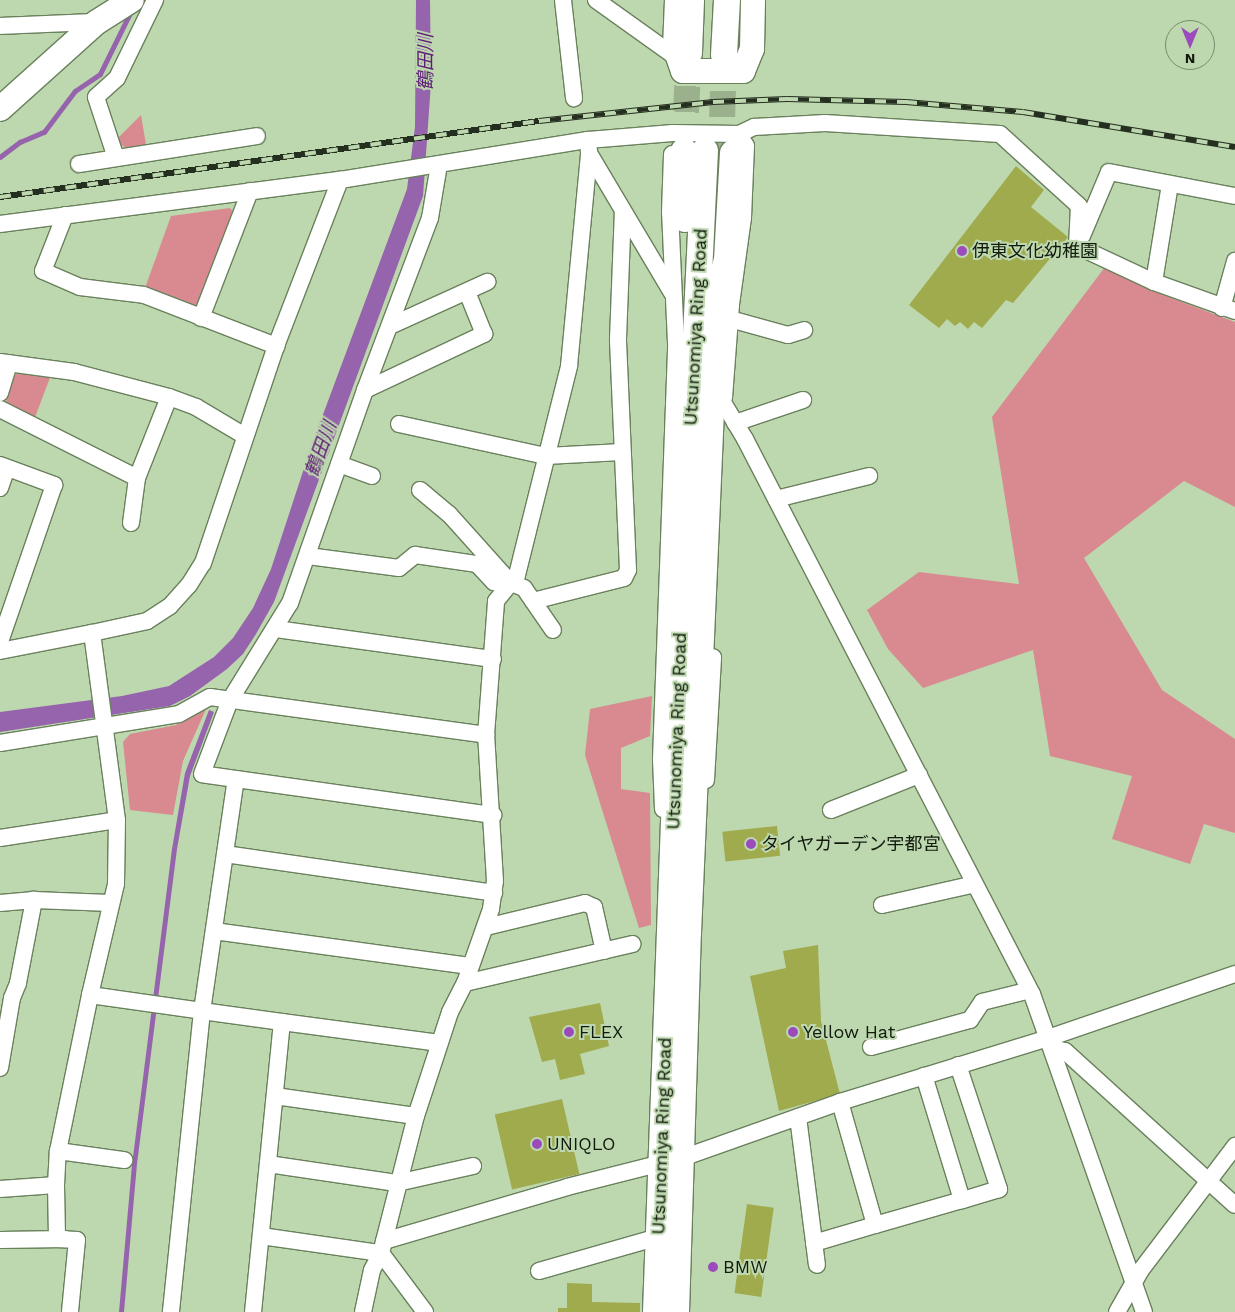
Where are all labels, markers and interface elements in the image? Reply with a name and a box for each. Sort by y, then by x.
north arrow [1165,20,1215,70]
water label: 鶴田川 [415,34,437,90]
text: N [1185,51,1195,67]
street label: Utsunomiya Ring Road [680,228,712,426]
place label: 伊東文化幼稚園 [972,240,1098,262]
marker: 伊東文化幼稚園 [956,245,968,257]
water label: 鶴田川 [301,418,341,480]
street label: Utsunomiya Ring Road [663,632,691,830]
place label: タイヤガーデン宇都宮 [761,833,941,855]
marker: タイヤガーデン宇都宮 [745,838,757,850]
place label: FLEX [579,1021,623,1043]
place label: Yellow Hat [803,1021,896,1043]
marker: FLEX [563,1026,575,1038]
marker: Yellow Hat [787,1026,799,1038]
street label: Utsunomiya Ring Road [648,1037,676,1235]
place label: UNIQLO [547,1133,616,1155]
marker: UNIQLO [531,1138,543,1150]
place label: BMW [723,1256,767,1278]
marker: BMW [707,1261,719,1273]

